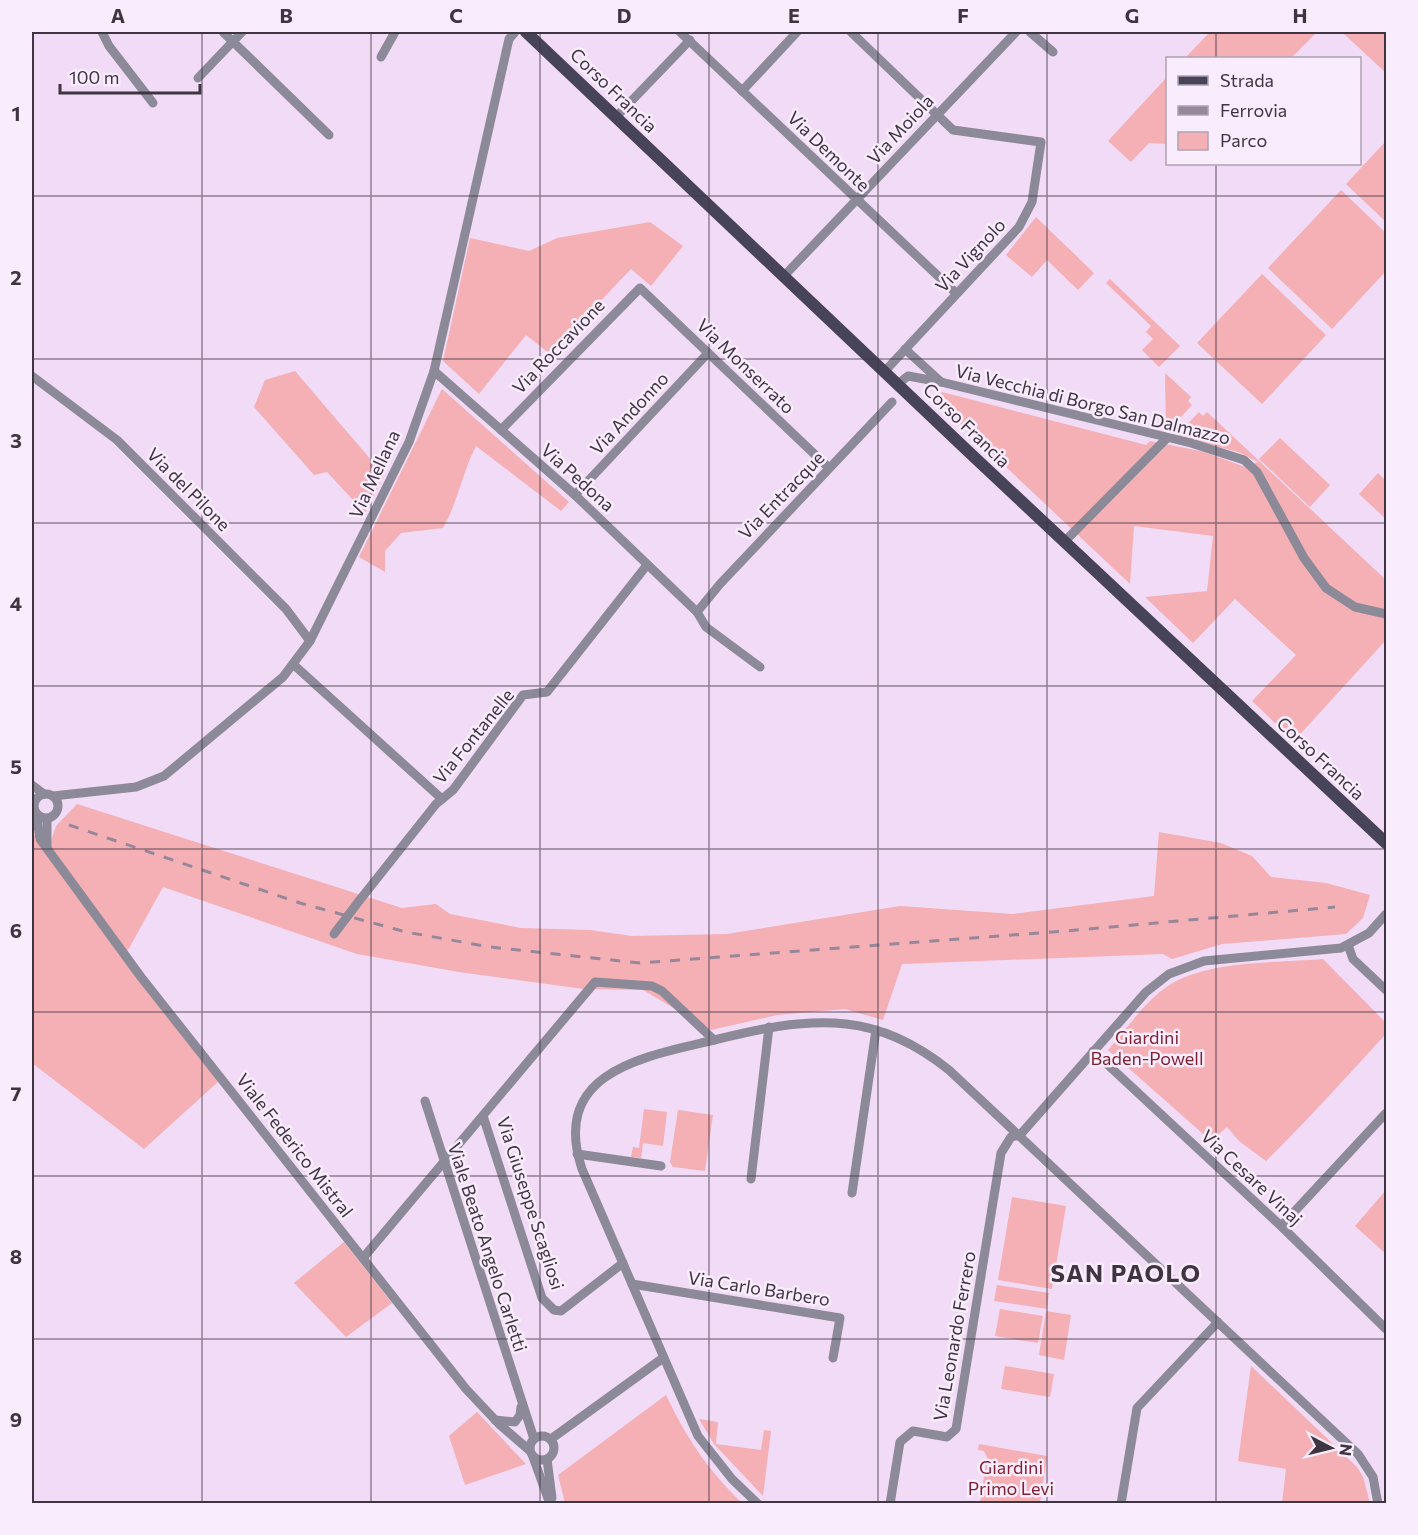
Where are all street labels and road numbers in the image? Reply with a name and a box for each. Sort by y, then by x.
street label: Corso Francia [566,43,662,137]
street label: Via Moiola [862,90,938,168]
street label: Via Demonte [783,106,875,196]
street label: Via Vignolo [930,213,1010,297]
street label: Via Roccavione [507,294,609,398]
street label: Via Monserrato [693,314,799,418]
street label: Via Vecchia di Borgo San Dalmazzo [953,359,1233,449]
street label: Via Andonno [585,367,673,459]
street label: Corso Francia [919,378,1015,472]
street label: Via Mellana [344,426,404,522]
street label: Via Pedona [537,438,619,516]
street label: Via del Pilone [143,443,235,535]
street label: Via Entracque [734,446,828,544]
street label: Via Fontanelle [428,684,518,788]
street label: Corso Francia [1273,712,1369,804]
street label: Viale Federico Mistral [232,1069,358,1221]
street label: Via Giuseppe Scagliosi [493,1114,569,1292]
street label: Via Cesare Vinaj [1197,1124,1307,1230]
street label: Viale Beato Angelo Carletti [444,1140,532,1354]
street label: Via Leonardo Ferrero [928,1249,980,1423]
street label: Via Carlo Barbero [686,1266,832,1310]

